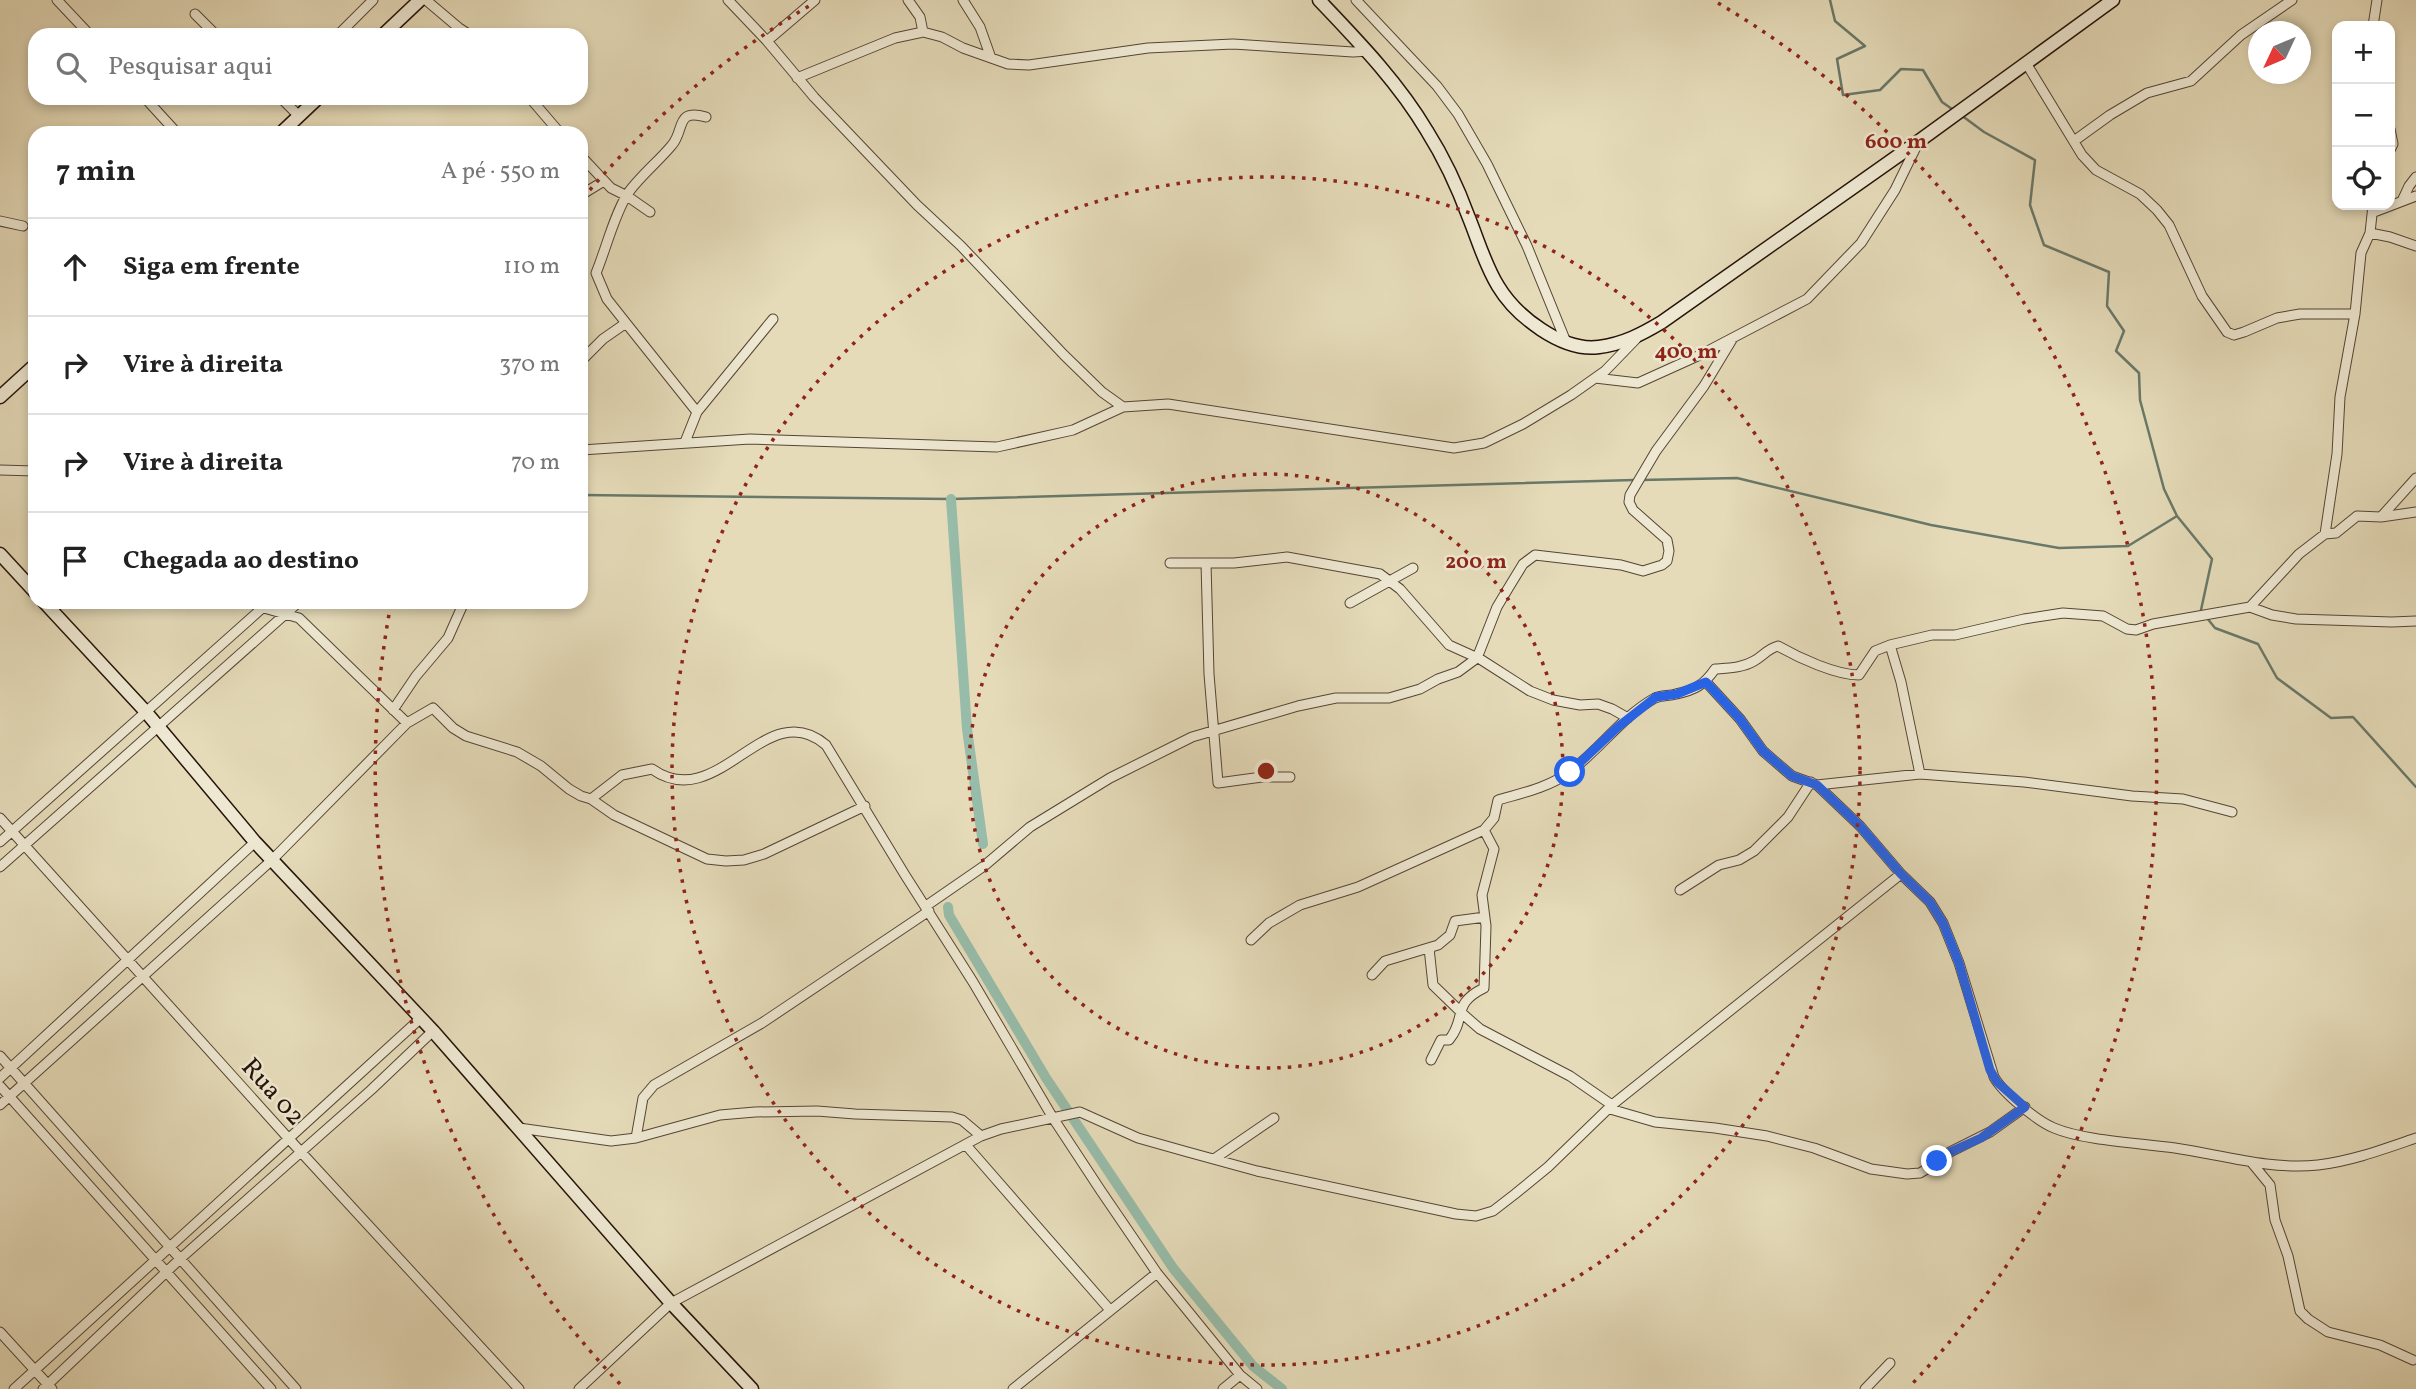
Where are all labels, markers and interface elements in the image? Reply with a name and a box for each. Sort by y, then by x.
north arrow [2248,21,2311,84]
map controls [2332,21,2395,210]
button: + [2332,21,2395,84]
search box [28,28,588,105]
icon: search [52,48,90,86]
text: Pesquisar aqui [108,49,273,85]
button: − [2332,84,2395,147]
text: 600 m [1865,128,1927,157]
button: locate [2332,147,2395,210]
text: 7 min [56,151,136,193]
text: A pé · 550 m [441,156,560,188]
icon: ahead [56,248,94,286]
text: Siga em frente [123,249,300,285]
text: 110 m [503,251,560,283]
text: 400 m [1655,338,1717,367]
icon: right [56,346,94,384]
text: Vire à direita [123,347,283,383]
text: 370 m [499,349,560,381]
icon: right [56,444,94,482]
text: Vire à direita [123,445,283,481]
text: 70 m [511,447,560,479]
icon: arrive [56,542,94,580]
text: Chegada ao destino [123,543,359,579]
text: 200 m [1445,548,1507,577]
route start [1554,756,1585,787]
centre of rings [1254,759,1278,783]
street label: Rua 02 [232,1050,313,1134]
route end [1921,1145,1952,1176]

